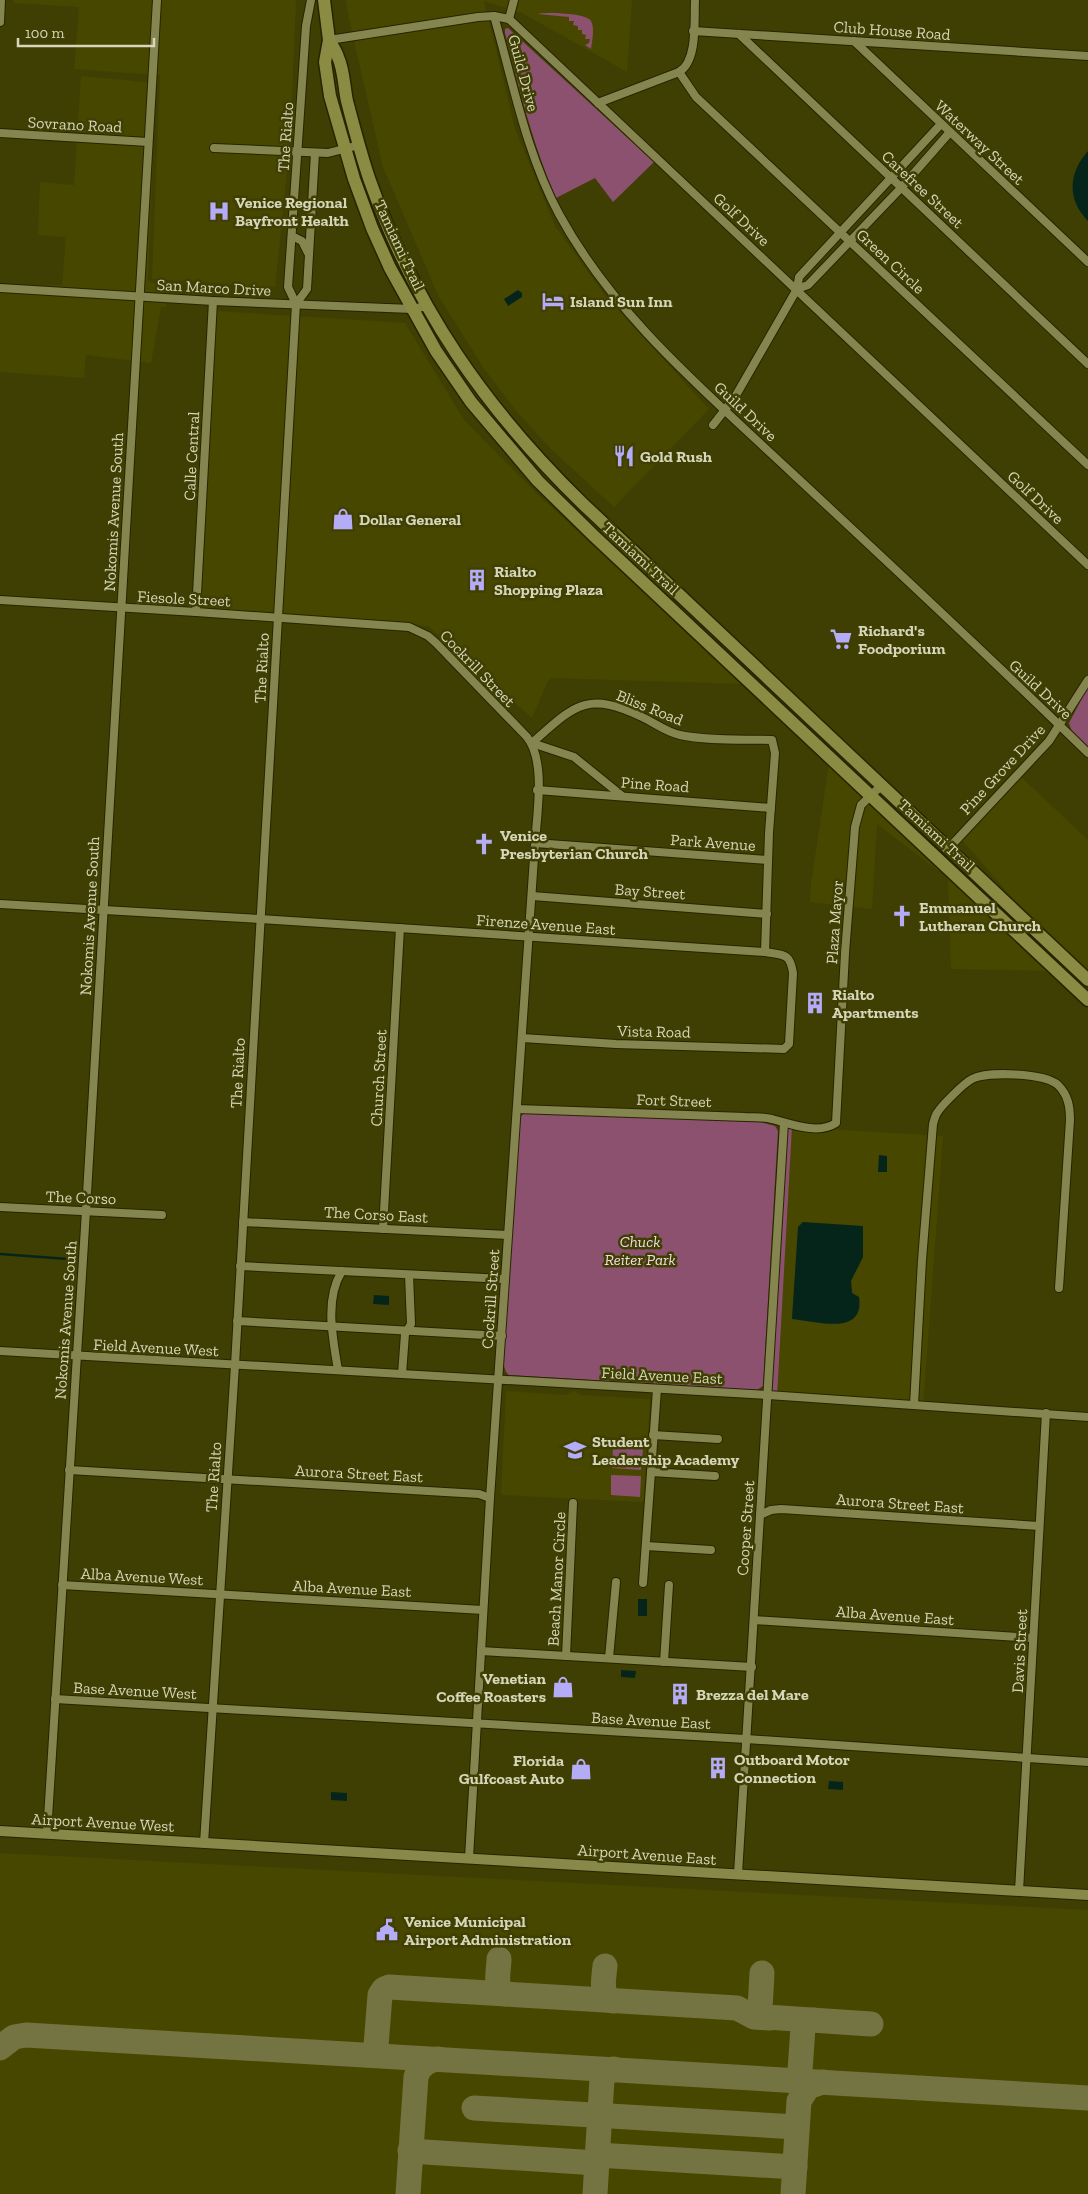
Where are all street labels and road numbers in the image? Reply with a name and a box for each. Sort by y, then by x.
street label: Club House Road [833,17,951,44]
street label: Guild Drive [504,33,543,114]
street label: Waterway Street [931,96,1028,189]
street label: The Rialto [274,101,297,173]
street label: Sovrano Road [27,113,123,136]
street label: Carefree Street [878,147,968,232]
street label: Golf Drive [710,189,774,250]
street label: Tamiami Trail [370,197,429,294]
street label: Green Circle [853,225,929,298]
street label: San Marco Drive [156,275,272,300]
street label: Guild Drive [710,378,781,445]
street label: Calle Central [180,411,203,501]
street label: Nokomis Avenue South [100,432,127,592]
street label: Golf Drive [1004,467,1068,528]
street label: Tamiami Trail [598,518,683,599]
street label: Fiesole Street [137,587,231,610]
street label: Cockrill Street [436,626,519,711]
street label: The Rialto [250,632,273,704]
street label: Guild Drive [1005,656,1076,723]
street label: Bliss Road [614,685,686,730]
street label: Pine Grove Drive [956,720,1049,818]
street label: Pine Road [620,773,690,796]
street label: Tamiami Trail [894,795,979,876]
street label: Park Avenue [670,830,756,855]
street label: Nokomis Avenue South [76,836,103,996]
street label: Plaza Mayor [822,879,847,965]
street label: Bay Street [614,880,686,903]
street label: Firenze Avenue East [476,910,616,939]
street label: Vista Road [616,1021,691,1042]
street label: Church Street [366,1029,391,1127]
street label: The Rialto [226,1037,249,1109]
street label: Fort Street [636,1090,712,1111]
street label: The Corso [45,1187,117,1208]
street label: The Corso East [323,1202,429,1227]
street label: Nokomis Avenue South [50,1240,81,1400]
street label: Cockrill Street [478,1249,503,1349]
street label: Field Avenue West [93,1335,219,1360]
street label: Field Avenue East [601,1363,723,1388]
street label: The Rialto [202,1441,225,1513]
street label: Aurora Street East [295,1461,423,1486]
street label: Cooper Street [733,1480,758,1576]
street label: Aurora Street East [835,1490,965,1517]
street label: Beach Manor Circle [543,1511,570,1647]
street label: Alba Avenue West [80,1564,204,1589]
street label: Alba Avenue East [292,1576,412,1601]
street label: Alba Avenue East [835,1602,955,1629]
street label: Davis Street [1008,1609,1031,1693]
street label: Base Avenue West [73,1678,197,1703]
street label: Base Avenue East [591,1708,711,1733]
street label: Airport Avenue West [31,1809,175,1836]
street label: Airport Avenue East [577,1840,717,1869]

